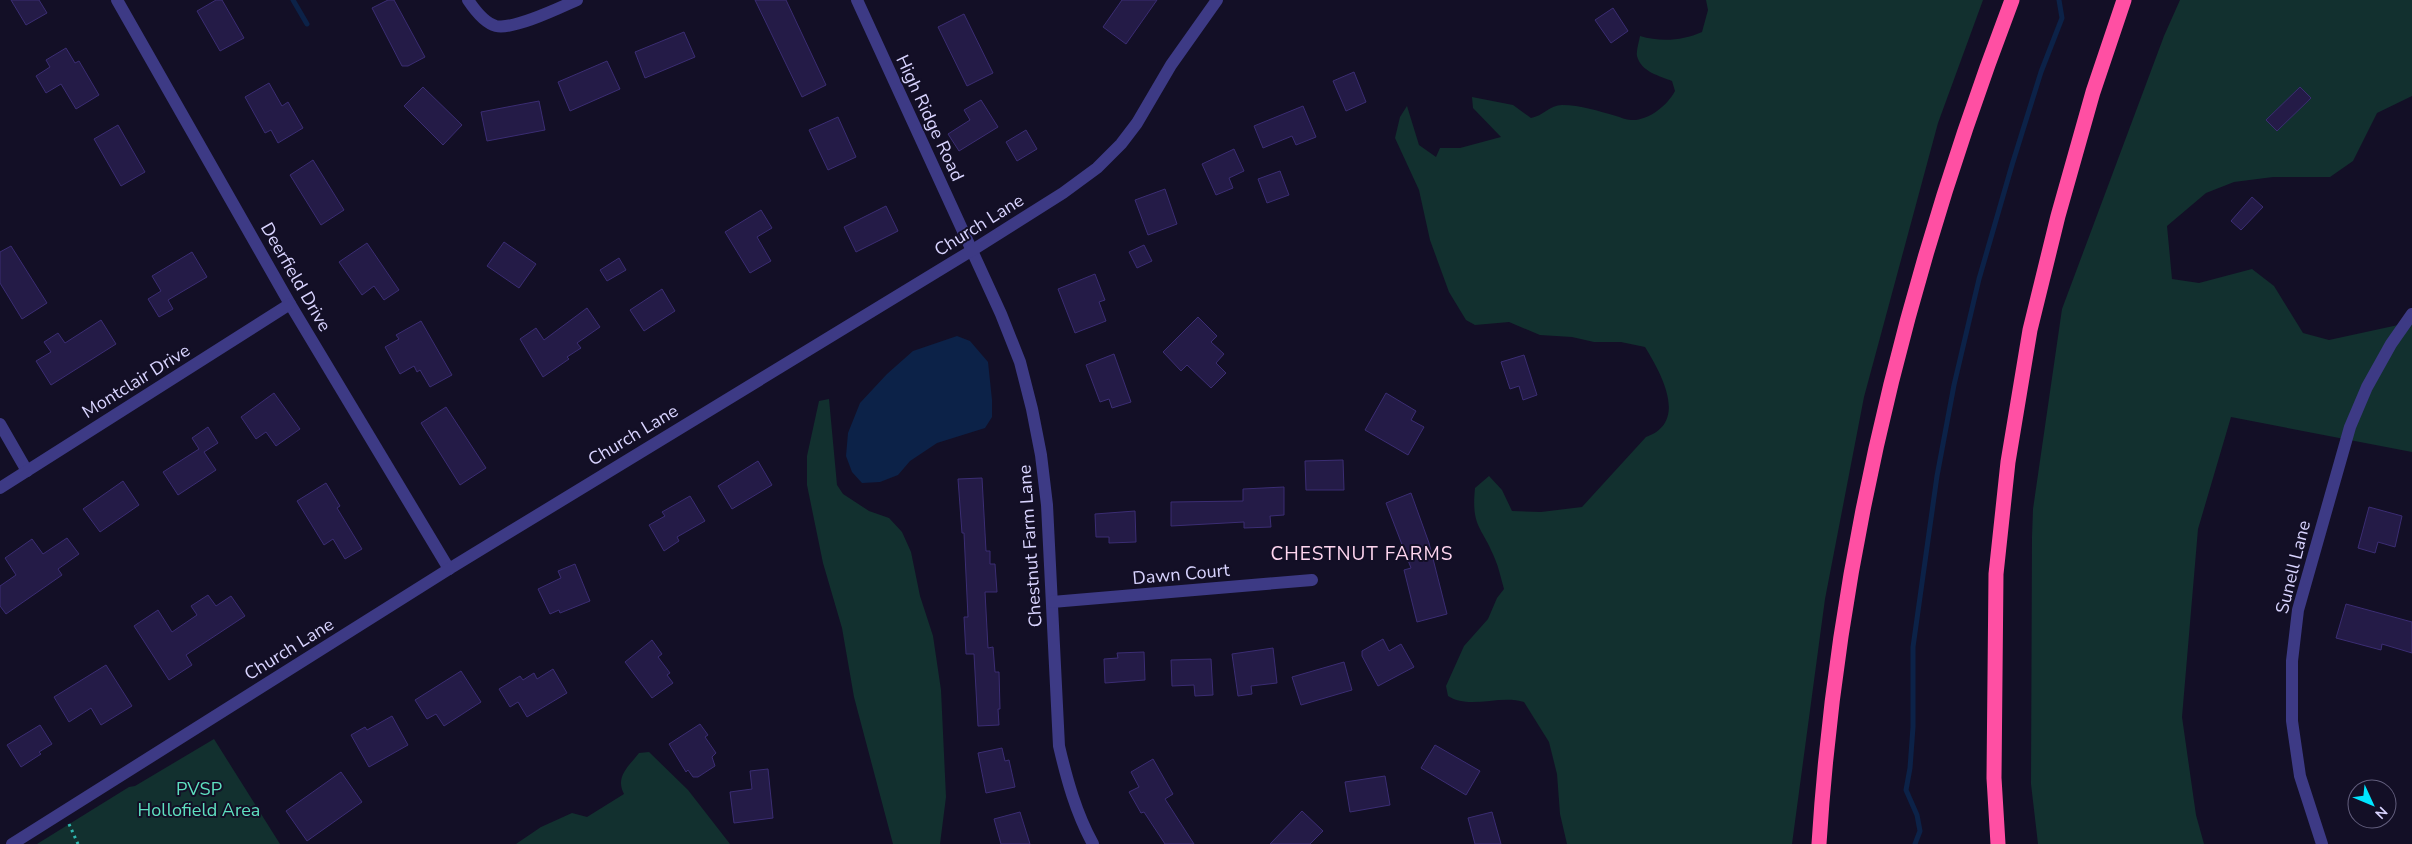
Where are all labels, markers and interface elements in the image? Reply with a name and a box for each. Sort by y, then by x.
street label: High Ridge Road [890,51,970,185]
street label: Church Lane [930,188,1028,262]
street label: Deerfield Drive [255,218,337,336]
street label: Montclair Drive [77,338,195,424]
street label: Church Lane [584,399,682,471]
street label: Chestnut Farm Lane [1012,464,1048,628]
street label: Sunell Lane [2270,518,2316,616]
district label: CHESTNUT FARMS [1271,541,1454,567]
street label: Dawn Court [1131,558,1231,590]
street label: Church Lane [240,612,338,686]
park label: PVSP Hollofield Area [138,777,260,822]
north arrow [2347,779,2397,829]
text: N [2371,802,2391,823]

